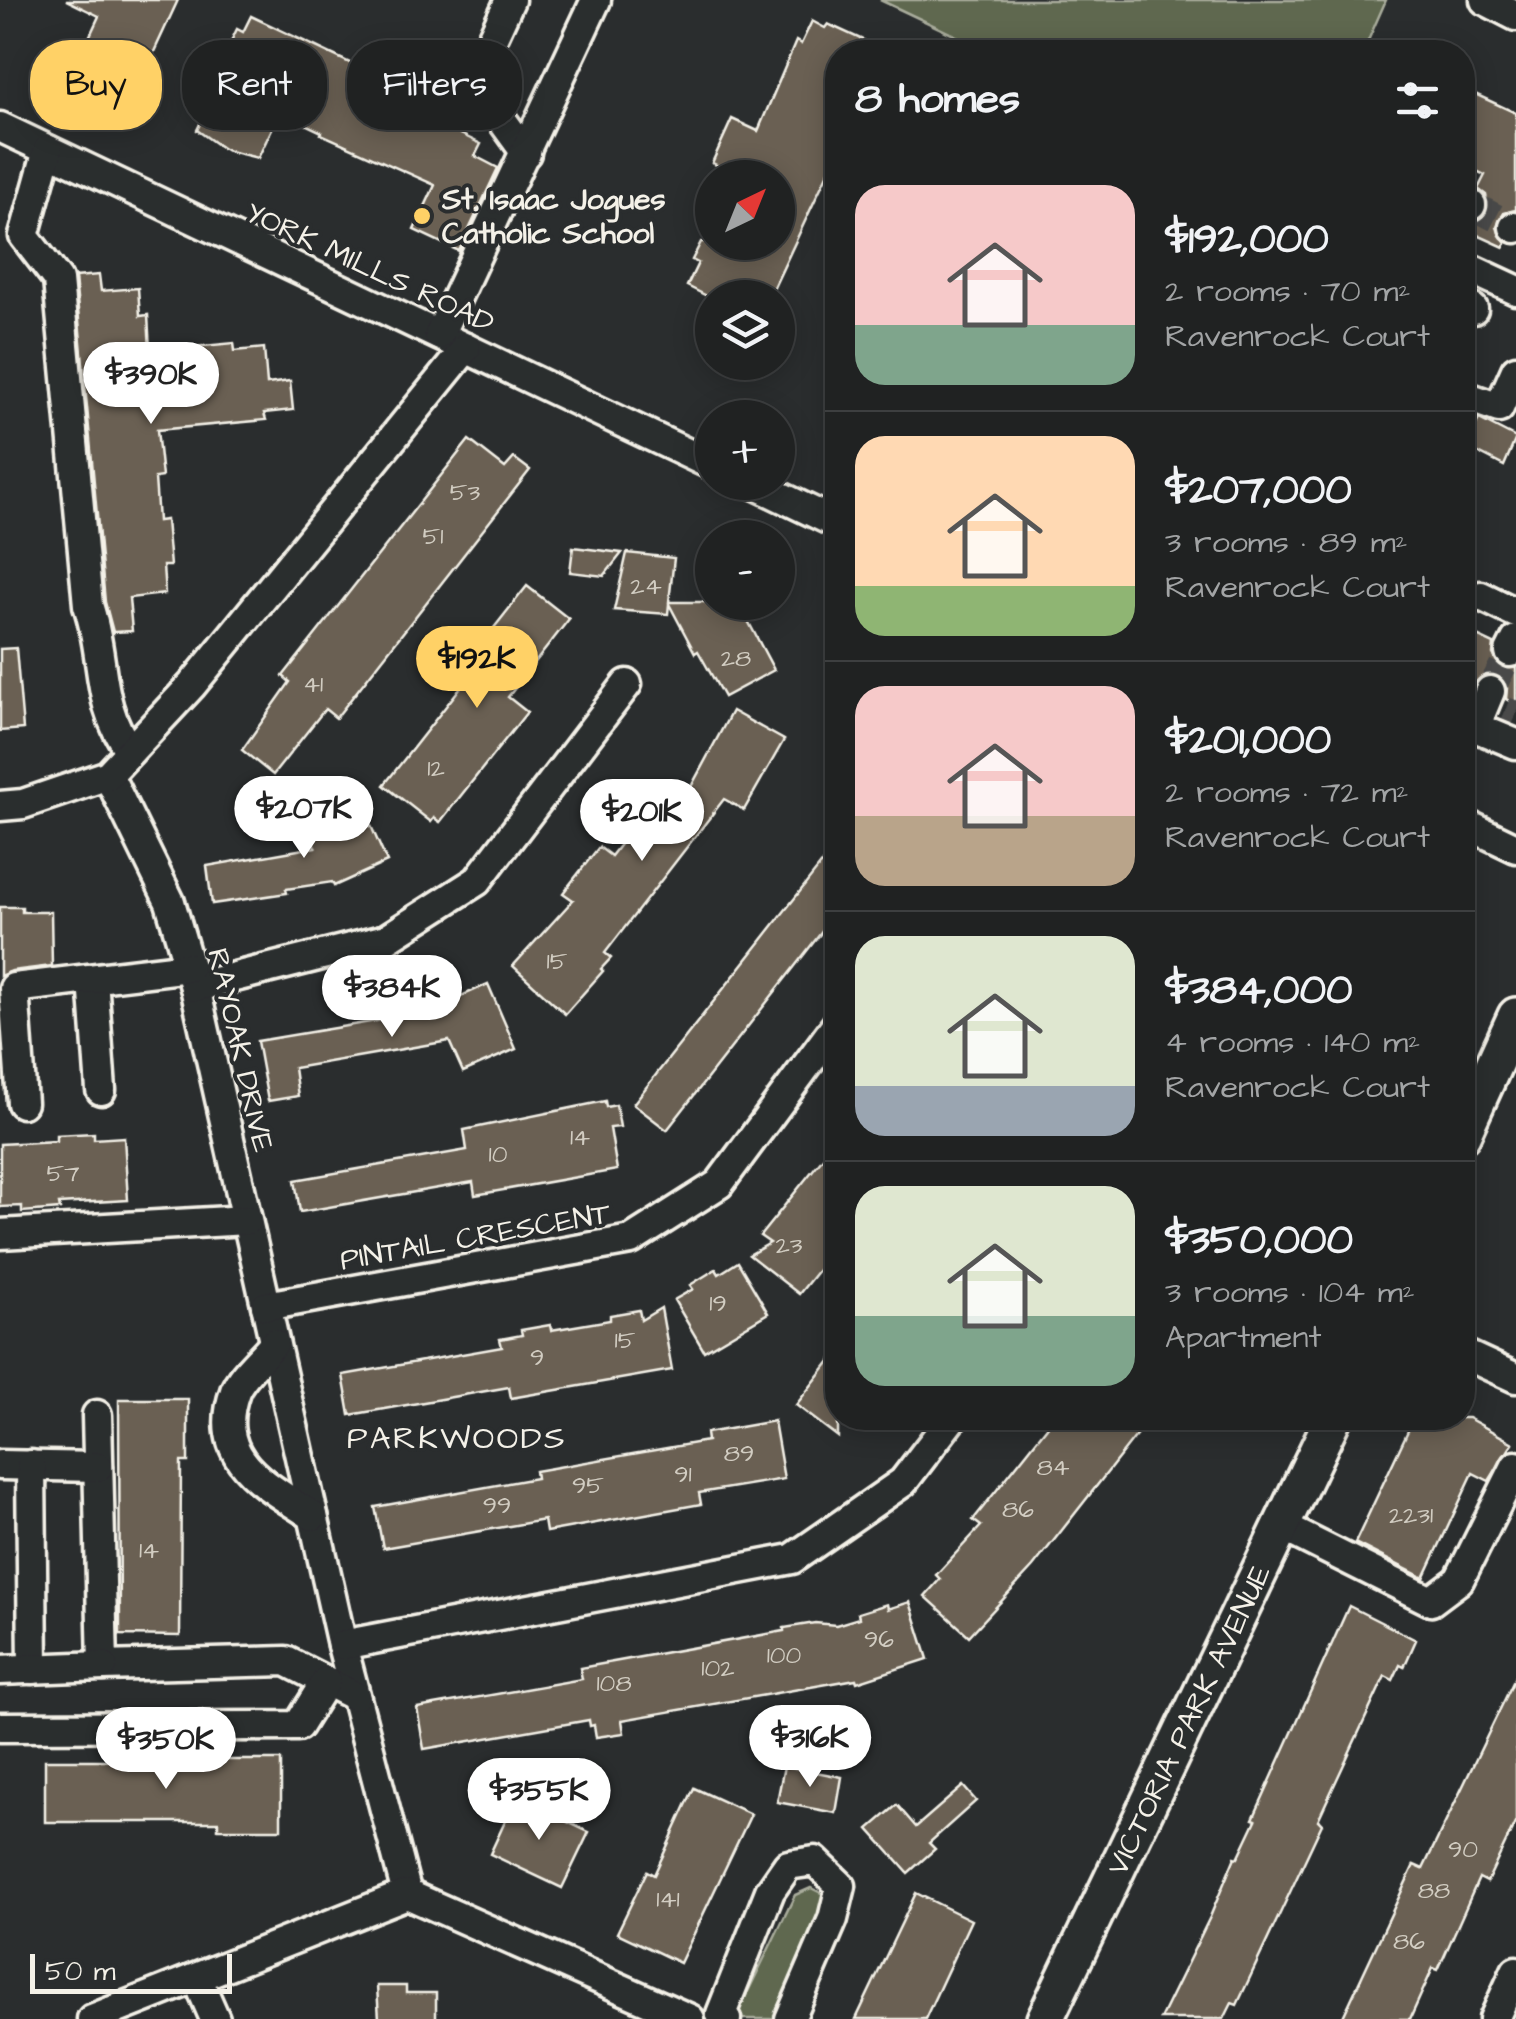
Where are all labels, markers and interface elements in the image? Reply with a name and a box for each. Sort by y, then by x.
chip: Buy [30,40,162,130]
chip: Rent [182,40,327,130]
chip: Filters [347,40,522,130]
text: 8 homes [855,71,1020,129]
icon: filters [1390,73,1445,128]
north arrow [695,160,795,260]
map controls [695,160,795,620]
place label: St. Isaac Jogues Catholic School [441,179,666,255]
street label: YORK MILLS ROAD [238,192,501,344]
marker: St. Isaac Jogues Catholic School [411,205,433,227]
text: $192,000 [1165,211,1329,269]
icon: home [935,225,1055,345]
text: 2 rooms · 70 m² [1165,269,1410,314]
button: layers [695,280,795,380]
text: Ravenrock Court [1165,314,1430,359]
pin: $390K [81,342,221,427]
text: $390K [105,352,197,397]
button: + [695,400,795,500]
text: $207,000 [1165,462,1352,520]
house number: 53 [450,475,480,510]
icon: home [935,476,1055,596]
house number: 51 [423,519,443,554]
button: − [695,520,795,620]
text: 3 rooms · 89 m² [1165,520,1408,565]
text: Ravenrock Court [1165,565,1430,610]
house number: 24 [630,569,662,604]
pin: $192K [407,626,547,711]
text: $192K [438,636,516,681]
house number: 28 [721,641,751,676]
house number: 41 [303,667,323,702]
text: $201,000 [1165,712,1331,770]
icon: home [935,726,1055,846]
house number: 12 [427,751,445,786]
text: 2 rooms · 72 m² [1165,770,1409,815]
pin: $207K [234,776,374,861]
pin: $201K [572,779,712,864]
text: $207K [256,786,352,831]
text: $201K [602,789,682,834]
text: Ravenrock Court [1165,815,1430,860]
street label: RAYOAK DRIVE [196,944,284,1157]
house number: 15 [547,944,568,979]
pin: $384K [322,955,462,1040]
text: $384,000 [1165,962,1353,1020]
text: $384K [344,965,440,1010]
icon: home [935,976,1055,1096]
text: 4 rooms · 140 m² [1165,1020,1420,1065]
text: Ravenrock Court [1165,1065,1430,1110]
house number: 14 [570,1120,590,1155]
house number: 10 [489,1137,508,1172]
house number: 57 [46,1156,80,1191]
street label: PINTAIL CRESCENT [337,1192,614,1281]
text: $350,000 [1165,1212,1353,1270]
icon: home [935,1226,1055,1346]
house number: 23 [775,1228,803,1263]
text: 3 rooms · 104 m² [1165,1270,1415,1315]
house number: 19 [709,1286,727,1321]
text: Apartment [1165,1315,1321,1360]
house number: 15 [615,1323,636,1358]
house number: 9 [530,1340,544,1375]
district label: PARKWOODS [347,1416,567,1461]
house number: 89 [724,1436,754,1471]
house number: 84 [1036,1450,1070,1485]
house number: 91 [674,1457,692,1492]
house number: 95 [572,1468,604,1503]
house number: 99 [483,1488,511,1523]
house number: 86 [1002,1492,1034,1527]
house number: 2231 [1389,1498,1433,1533]
house number: 14 [139,1533,159,1568]
street label: VICTORIA PARK AVENUE [1097,1558,1282,1882]
house number: 96 [864,1622,894,1657]
house number: 100 [767,1638,802,1673]
house number: 102 [701,1651,735,1686]
house number: 108 [596,1666,632,1701]
pin: $316K [740,1705,880,1790]
pin: $350K [96,1707,236,1792]
text: $316K [771,1715,849,1760]
text: $350K [118,1717,214,1762]
pin: $355K [469,1758,609,1843]
text: $355K [490,1768,588,1813]
house number: 90 [1448,1832,1478,1867]
house number: 88 [1418,1873,1450,1908]
house number: 141 [656,1882,680,1917]
house number: 86 [1393,1924,1425,1959]
scale bar [30,1949,232,1994]
text: 50 m [45,1952,116,1991]

